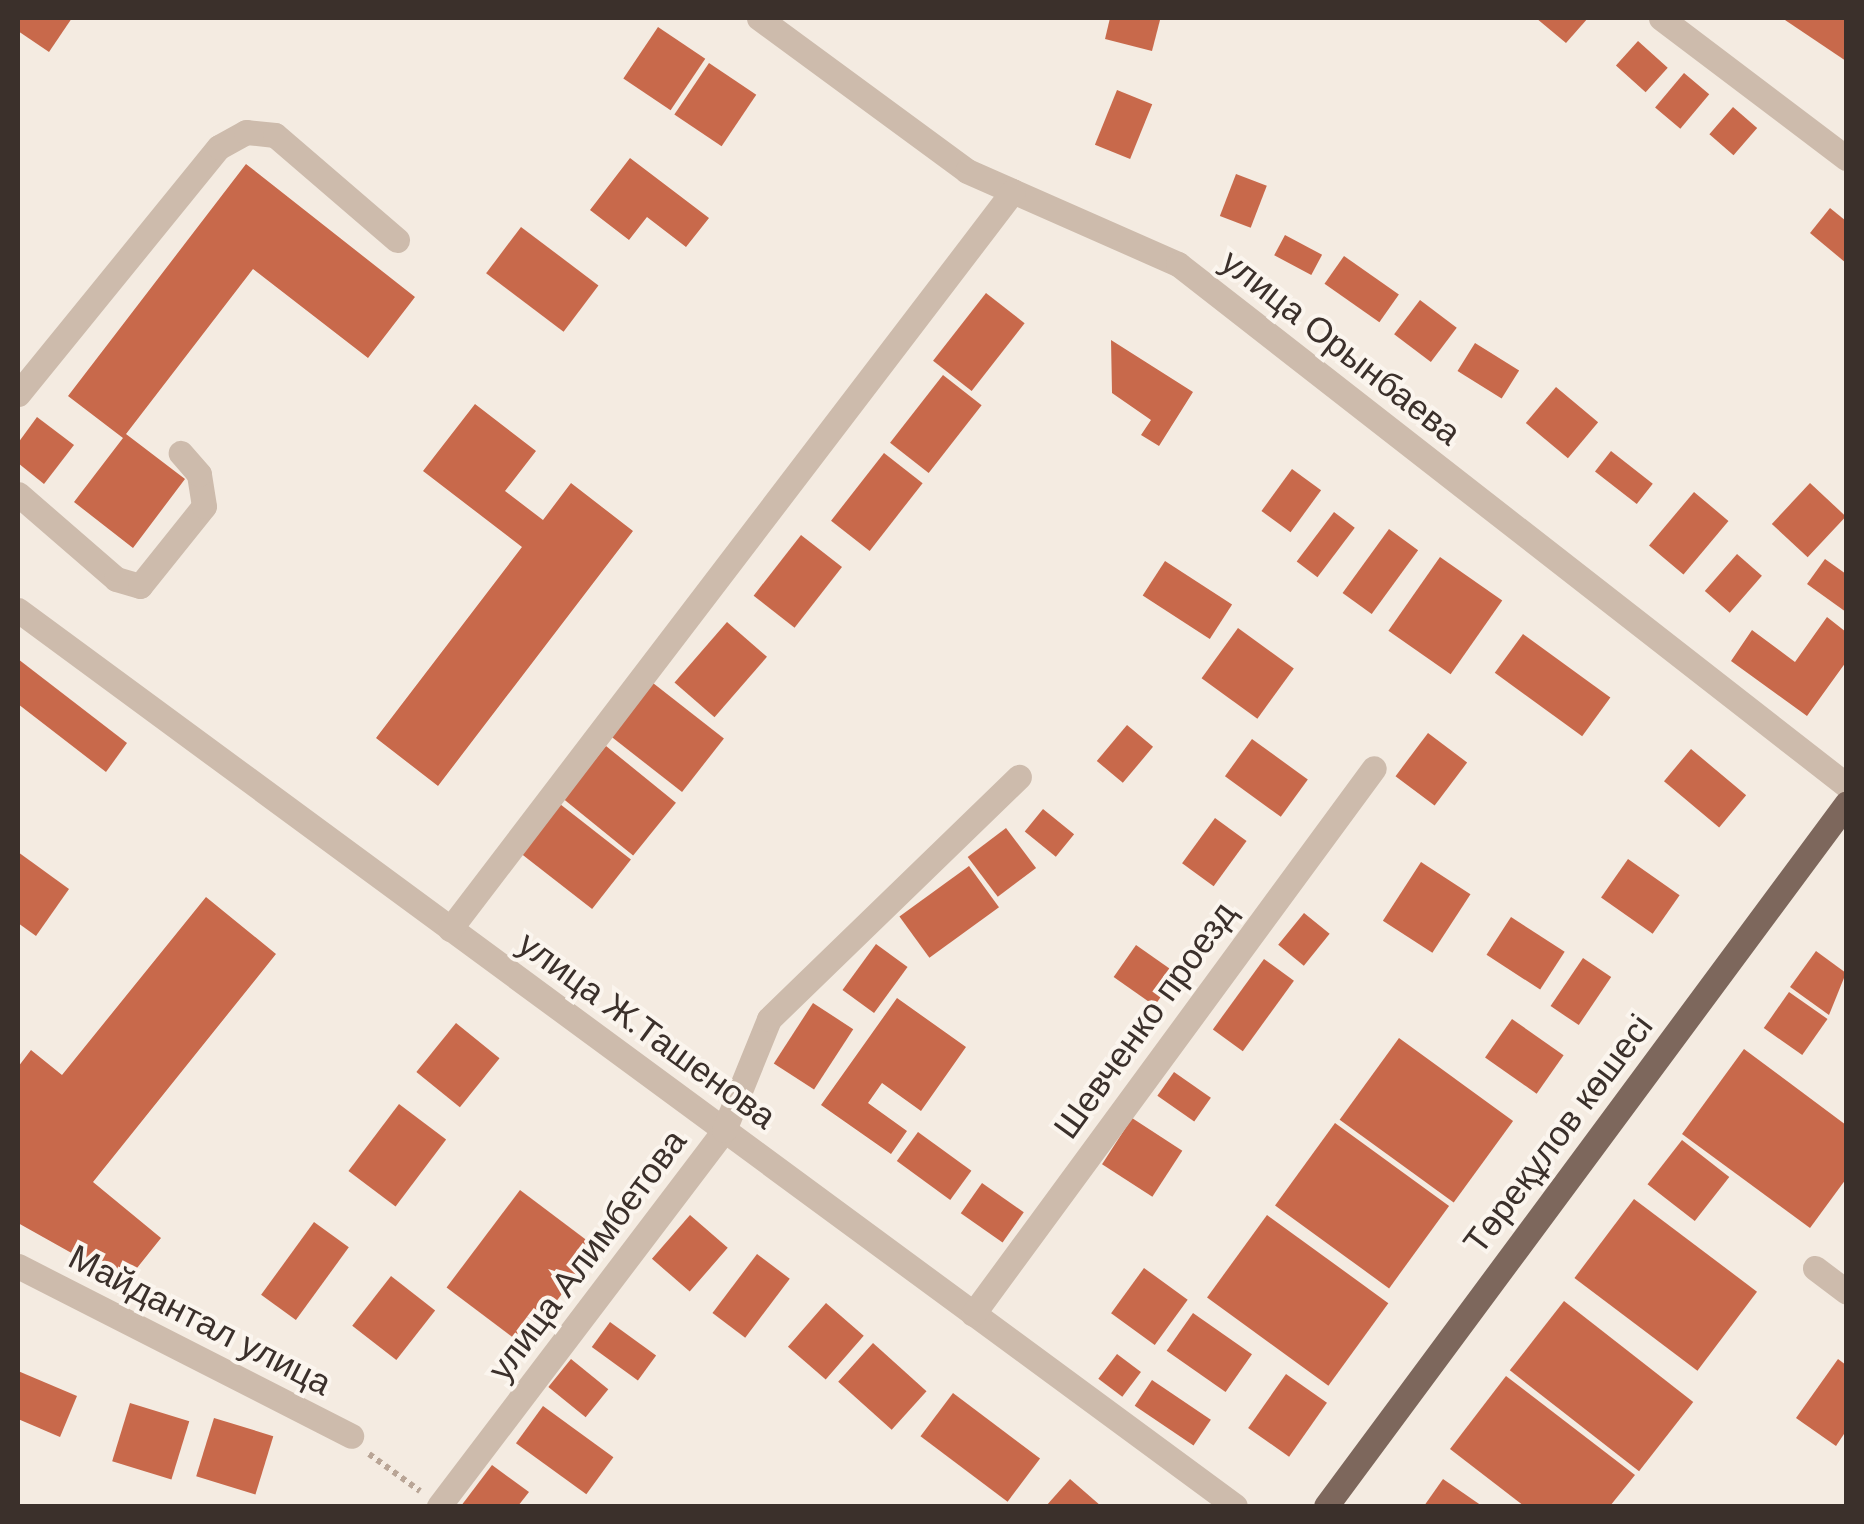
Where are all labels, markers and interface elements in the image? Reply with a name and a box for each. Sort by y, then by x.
street label: улица Орынбаева [1213,240,1469,454]
street label: Шевченко проезд [1045,893,1245,1147]
street label: улица Ж.Ташенова [510,922,784,1138]
street label: Төреқұлов көшесі [1454,1006,1662,1262]
street label: улица Алимбетова [479,1121,695,1389]
street label: Майдантал улица [62,1236,338,1404]

